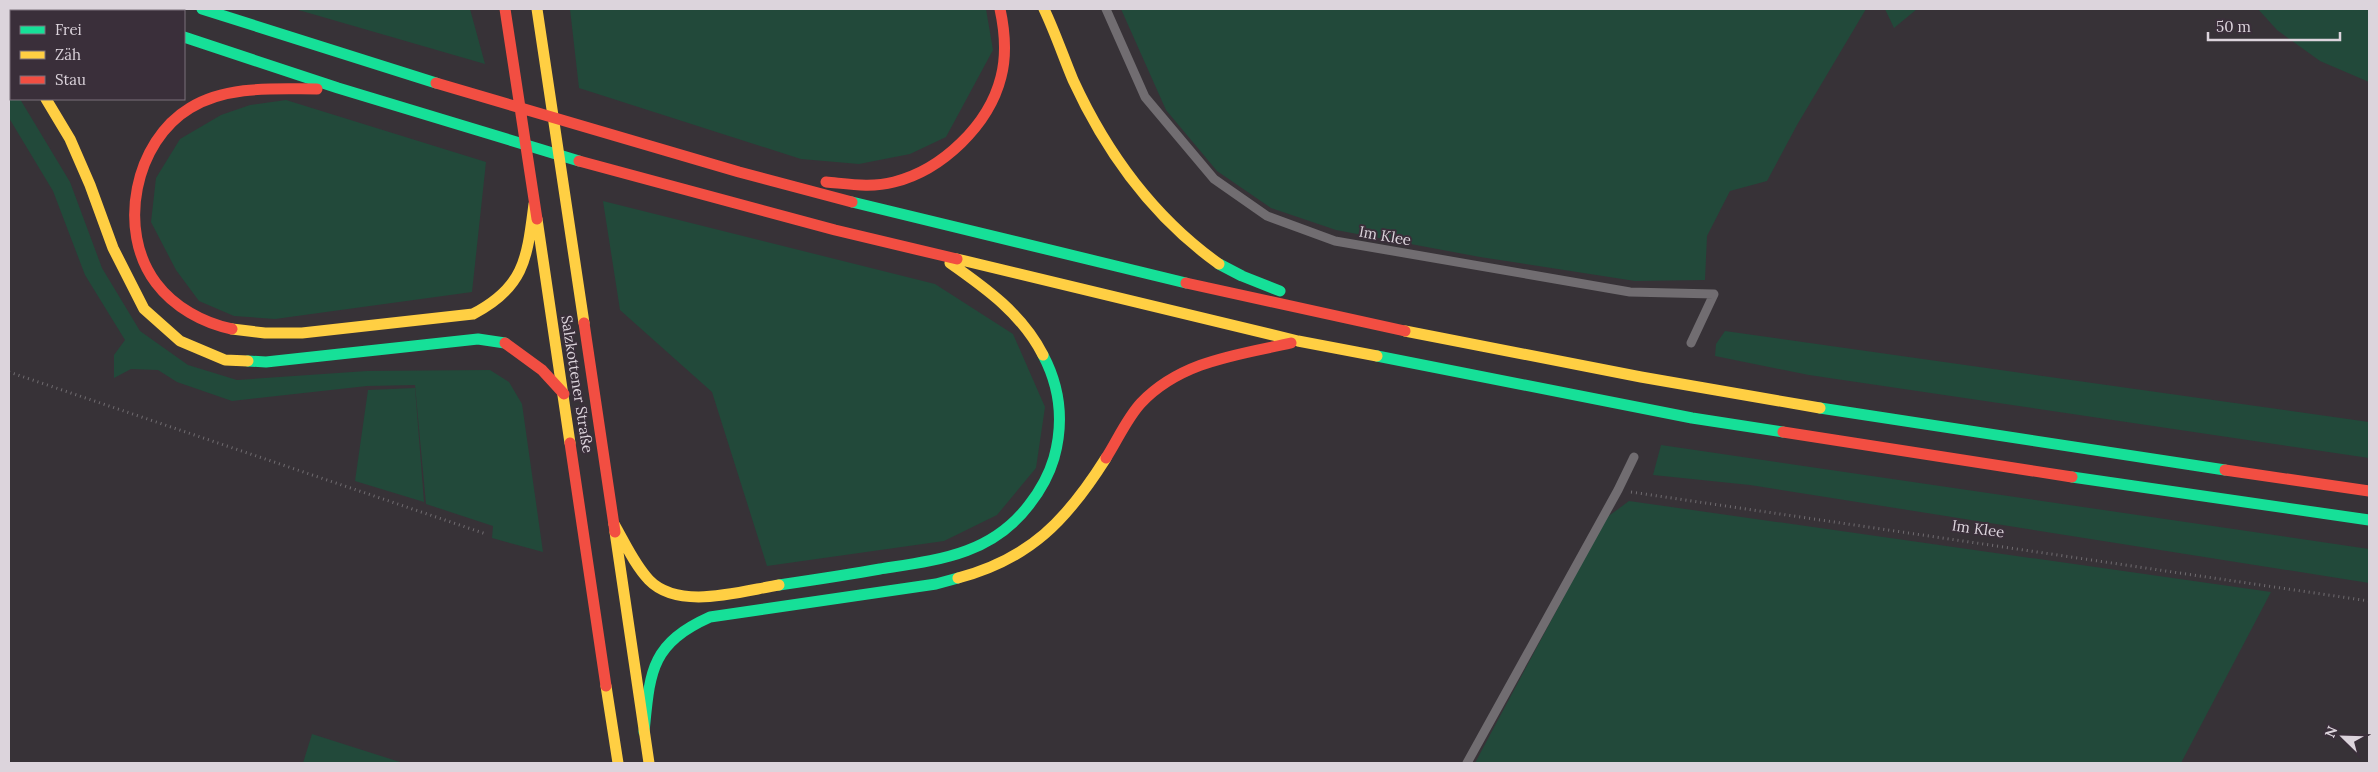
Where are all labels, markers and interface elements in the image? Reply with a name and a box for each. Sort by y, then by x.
legend [10,10,185,100]
scale bar [2208,10,2340,42]
text: 50 m [2216,17,2251,36]
text: Frei [55,20,82,39]
text: Zäh [55,45,81,64]
text: Stau [55,70,86,89]
street label: Im Klee [1357,222,1413,249]
street label: Salzkottener Straße [557,314,598,454]
street label: Im Klee [1951,515,2006,542]
north arrow [2318,712,2368,762]
text: N [2321,723,2342,740]

